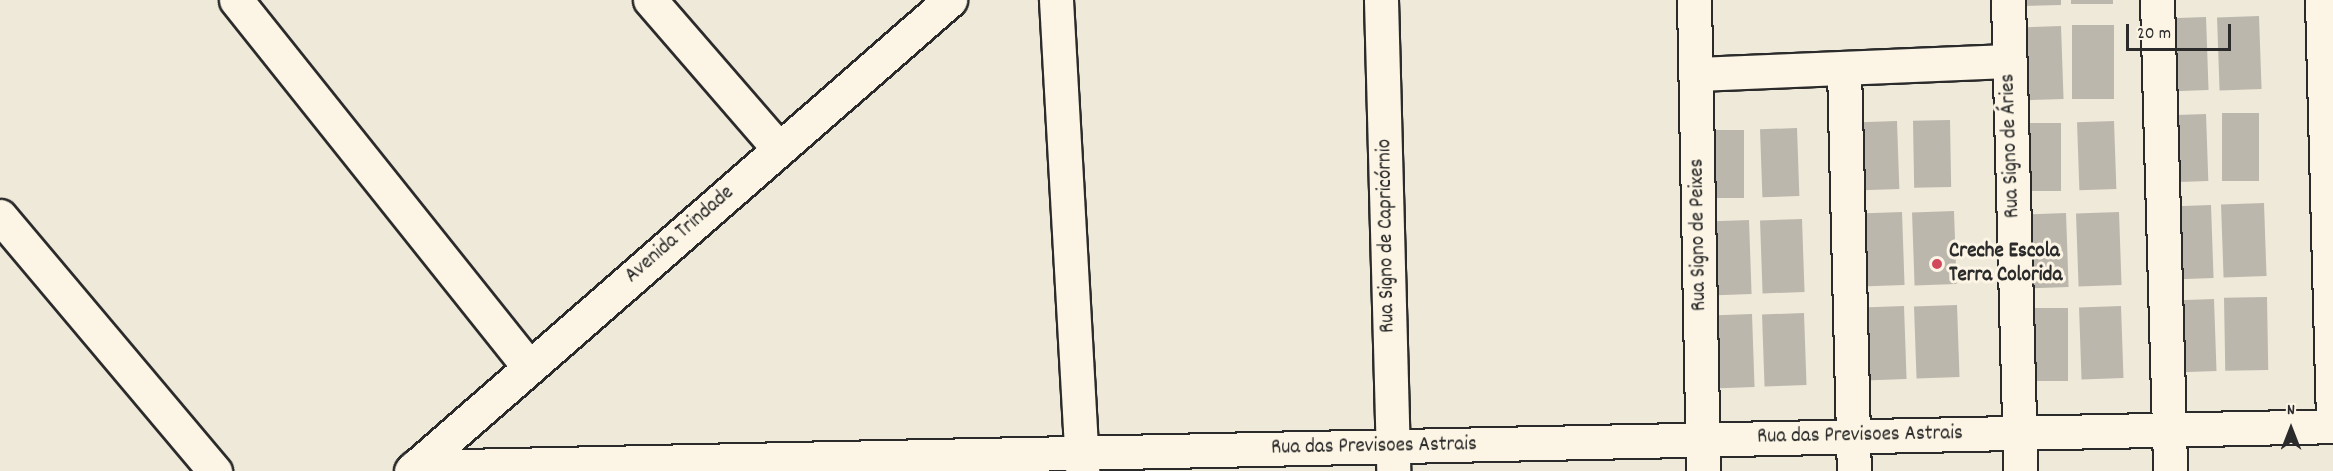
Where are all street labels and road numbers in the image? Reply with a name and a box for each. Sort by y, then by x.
street label: Rua Signo de Áries [1996,73,2026,219]
street label: Rua Signo de Capricórnio [1373,139,1401,333]
street label: Rua Signo de Peixes [1685,159,1713,311]
street label: Avenida Trindade [620,181,740,289]
street label: Rua das Previsoes Astrais [1757,422,1963,450]
street label: Rua das Previsoes Astrais [1271,433,1477,461]

